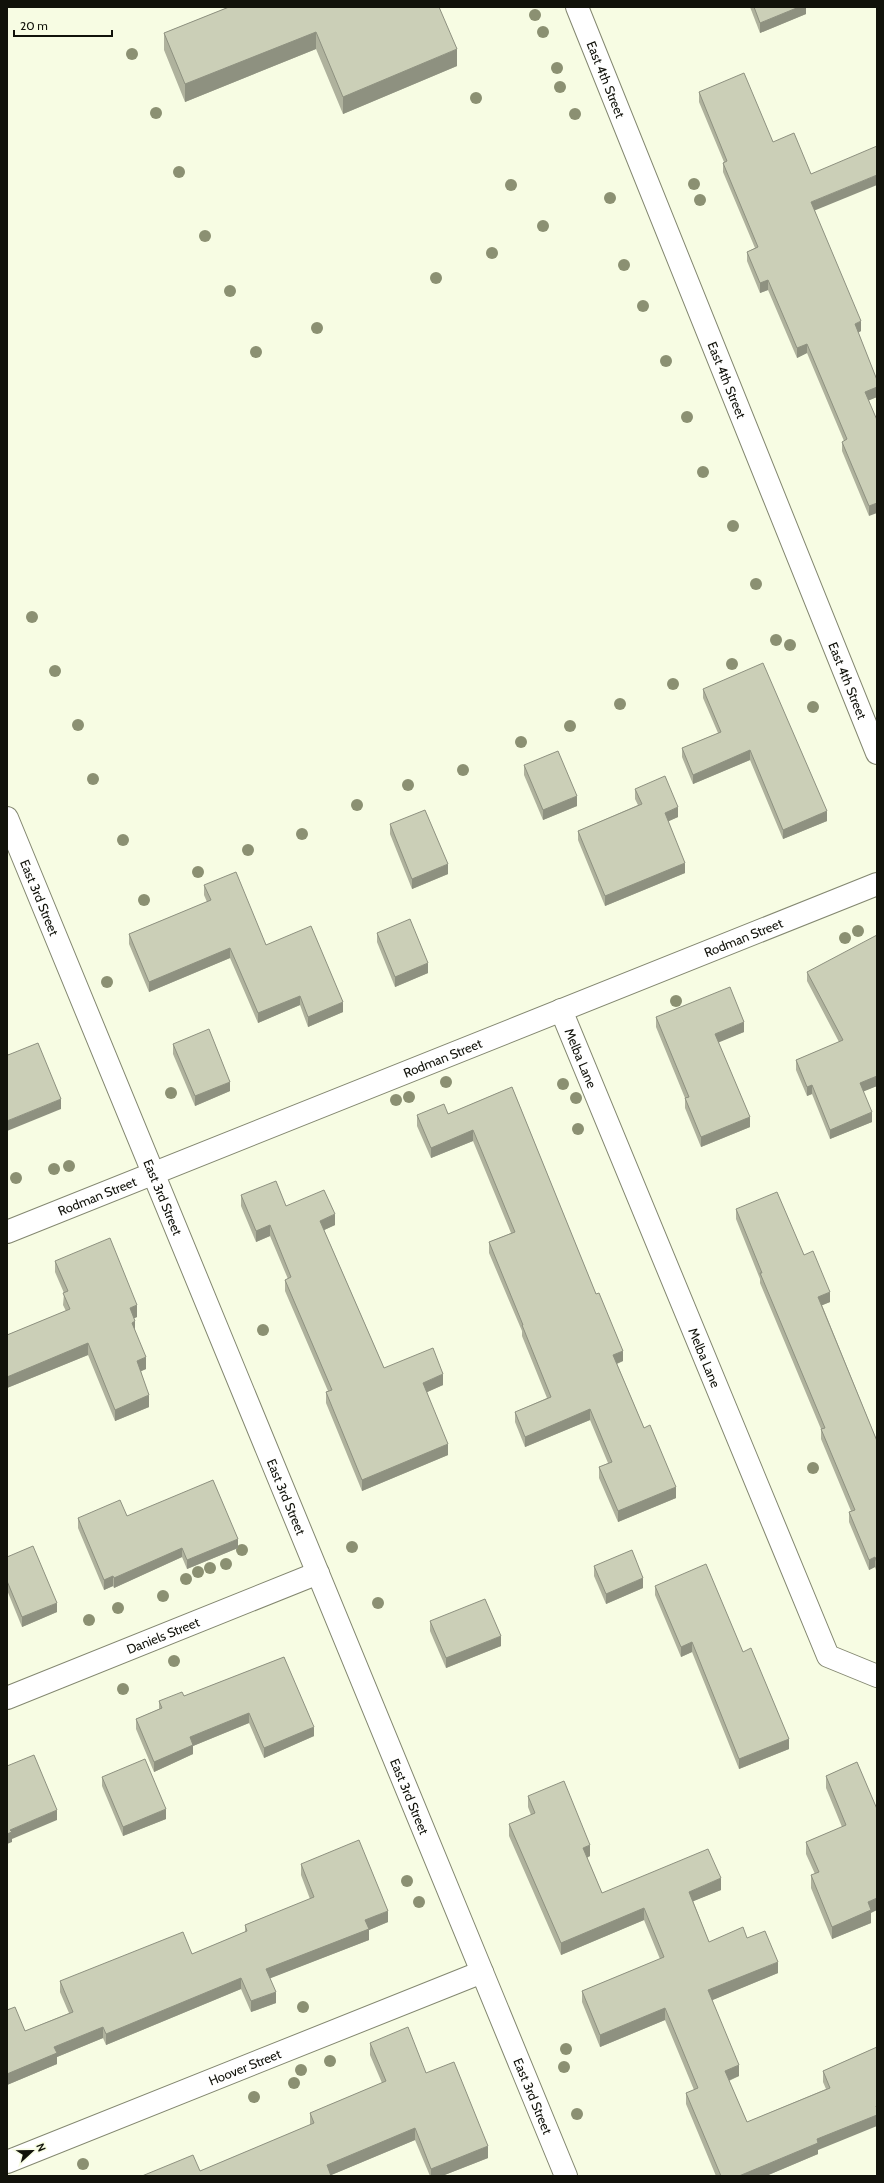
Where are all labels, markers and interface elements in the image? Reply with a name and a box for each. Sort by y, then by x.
scale bar [14,12,112,38]
text: 20 m [20,18,48,33]
street label: East 4th Street [583,39,629,121]
street label: East 4th Street [704,339,750,421]
street label: East 4th Street [825,640,871,722]
street label: East 3rd Street [17,857,63,938]
street label: Rodman Street [702,914,785,960]
street label: Melba Lane [561,1026,600,1091]
street label: Rodman Street [401,1035,485,1081]
street label: East 3rd Street [140,1157,186,1238]
street label: Rodman Street [55,1173,139,1219]
street label: Melba Lane [685,1325,724,1390]
street label: East 3rd Street [264,1456,309,1538]
street label: Daniels Street [124,1613,202,1657]
street label: East 3rd Street [387,1756,433,1837]
street label: Hoover Street [206,2045,284,2089]
street label: East 3rd Street [510,2056,556,2137]
north arrow [12,2131,52,2171]
text: N [33,2141,49,2153]

